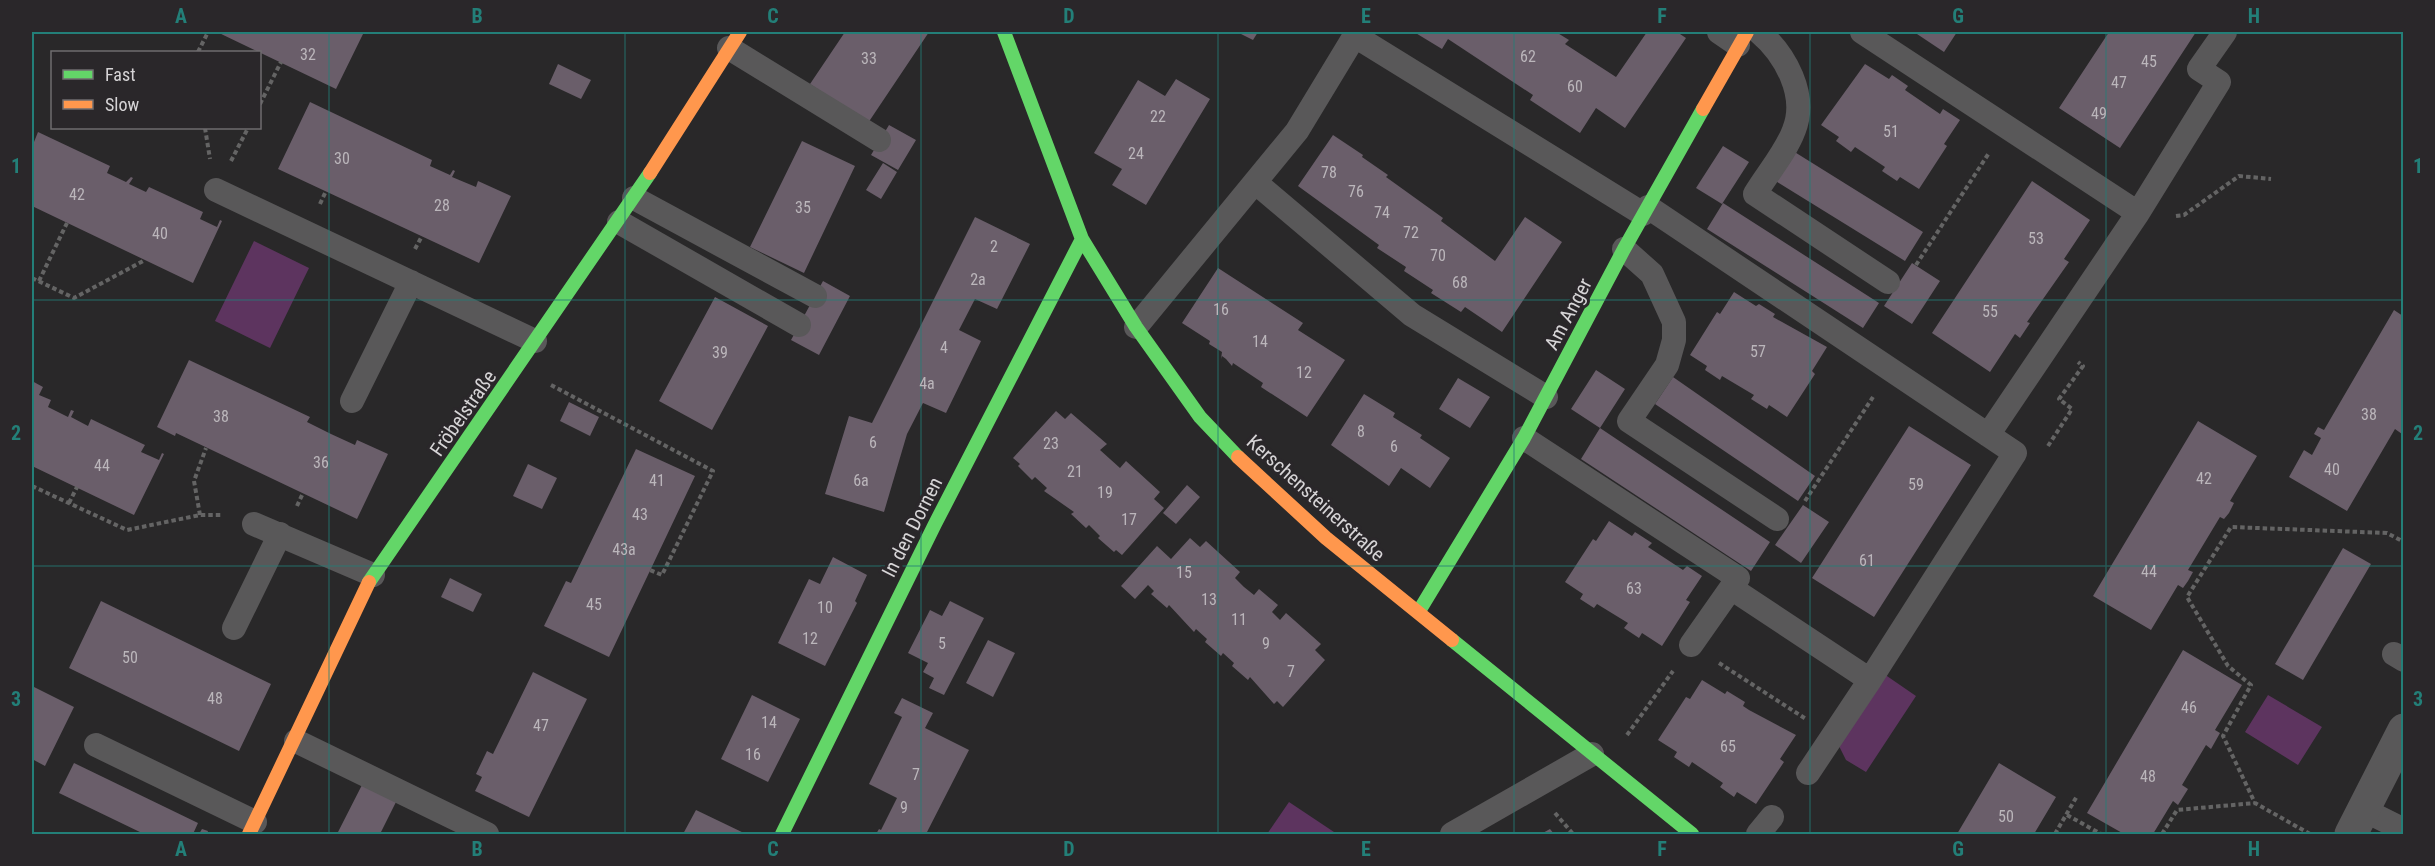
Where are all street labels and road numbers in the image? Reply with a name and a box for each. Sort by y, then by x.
street label: Am Anger [1539,274,1597,354]
street label: Fröbelstraße [425,365,501,461]
street label: Kerschensteinerstraße [1242,430,1390,566]
street label: In den Dornen [877,473,947,581]

